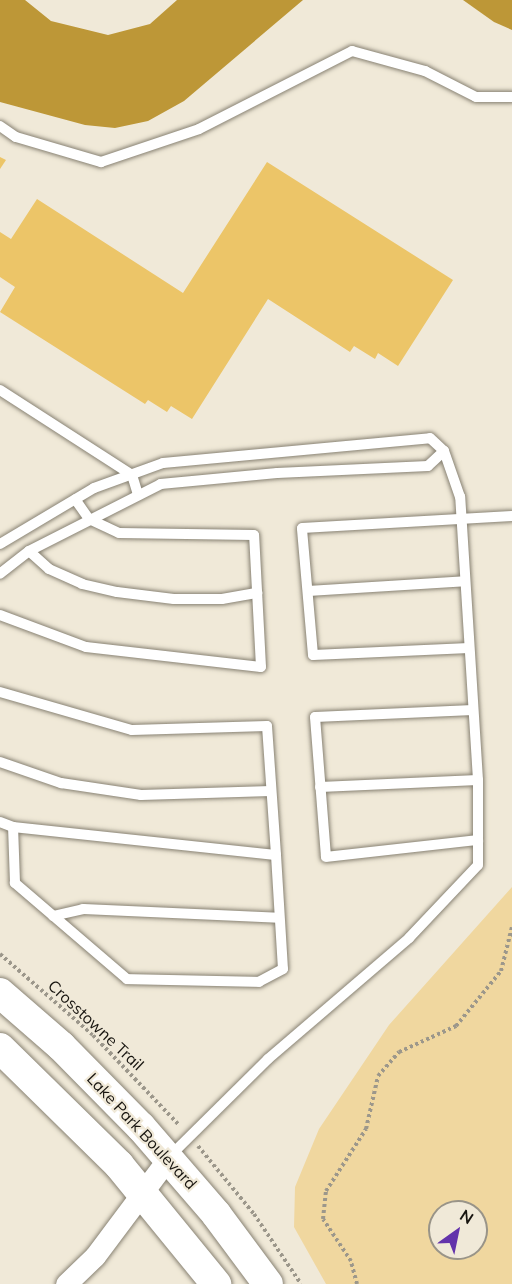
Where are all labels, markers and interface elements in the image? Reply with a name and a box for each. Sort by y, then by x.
street label: Crosstowne Trail [44,976,148,1074]
street label: Lake Park Boulevard [83,1069,201,1193]
north arrow [428,1200,488,1260]
text: N [456,1205,477,1228]

